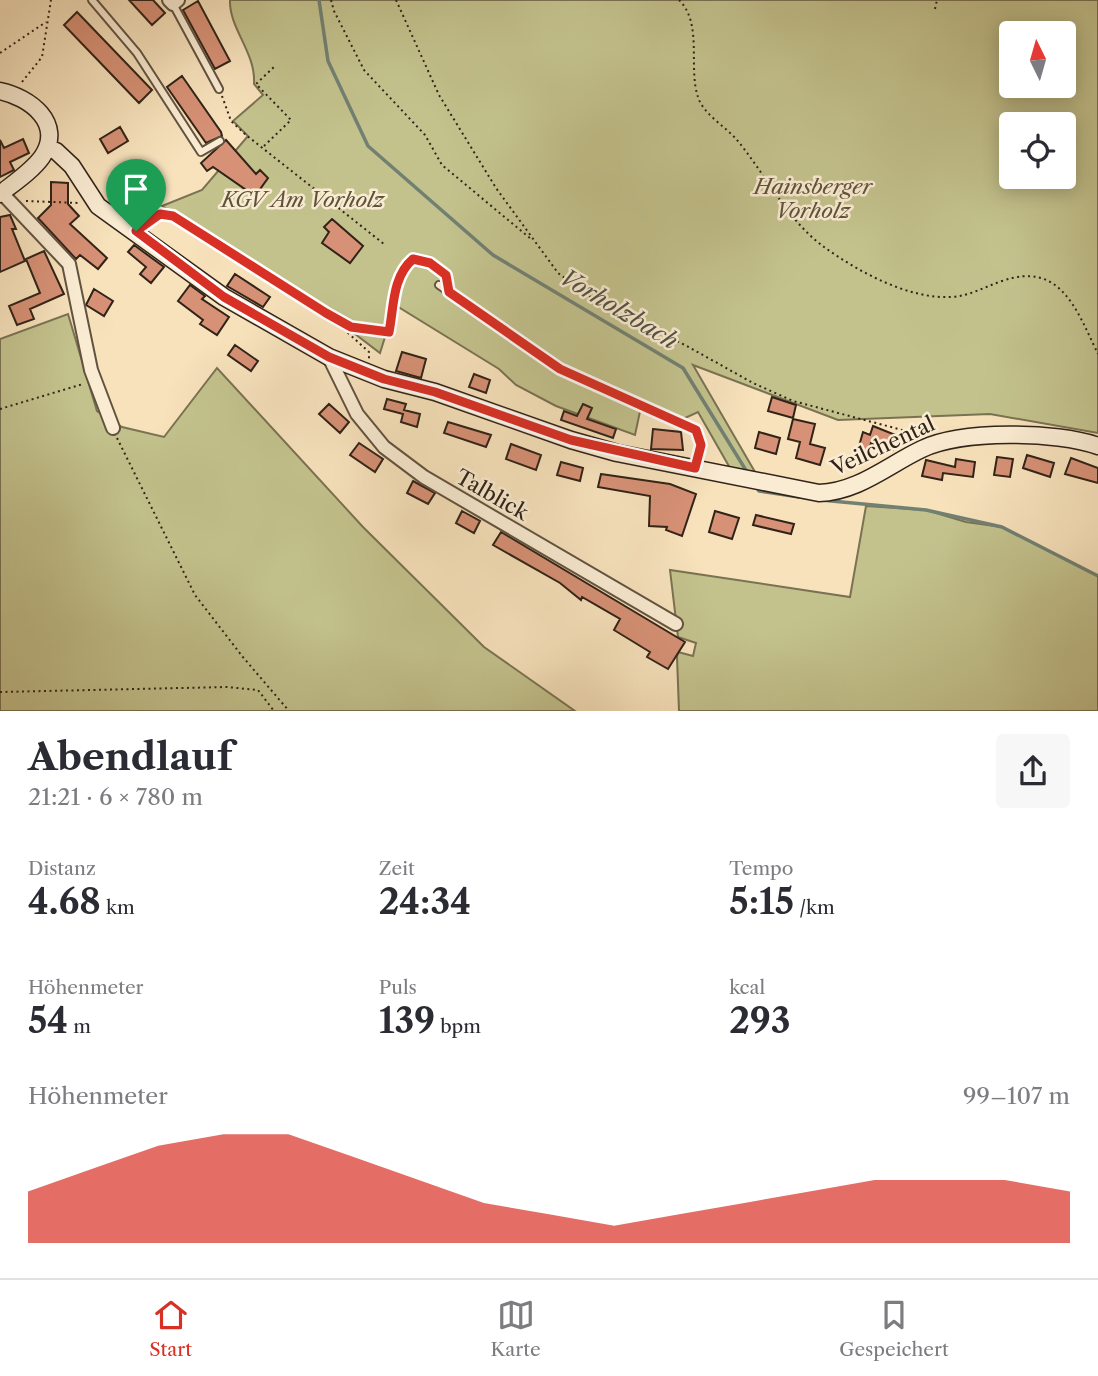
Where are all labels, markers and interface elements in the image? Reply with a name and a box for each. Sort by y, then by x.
north arrow [999,21,1076,98]
map controls [999,21,1076,189]
button: locate [999,112,1076,189]
pin [106,159,166,231]
icon: arrive [117,170,155,208]
park label: Hainsberger Vorholz [752,174,873,223]
park label: KGV Am Vorholz [219,187,386,212]
water label: Vorholzbach [555,263,683,355]
street label: Veilchental [826,411,939,481]
street label: Talblick [452,464,534,526]
text: Abendlauf [28,733,233,780]
button: share [996,734,1070,808]
text: 21:21 · 6 × 780 m [28,783,203,811]
text: Distanz [28,857,96,880]
text: Zeit [379,857,415,880]
text: Tempo [729,857,793,880]
text: 4.68 [28,880,101,923]
text: 24:34 [379,880,471,923]
text: 5:15 [729,880,794,923]
text: km [101,896,135,919]
text: /km [794,896,835,919]
text: Höhenmeter [28,976,144,999]
text: Puls [379,976,417,999]
text: kcal [729,976,765,999]
text: 54 [28,999,68,1042]
text: 139 [379,999,435,1042]
text: 293 [729,999,791,1042]
text: m [68,1015,91,1038]
text: bpm [435,1015,481,1038]
text: Höhenmeter [28,1082,168,1110]
text: 99–107 m [963,1082,1070,1110]
tab: Start [149,1296,192,1361]
tab: Karte [491,1296,541,1361]
tab: Gespeichert [839,1296,949,1361]

